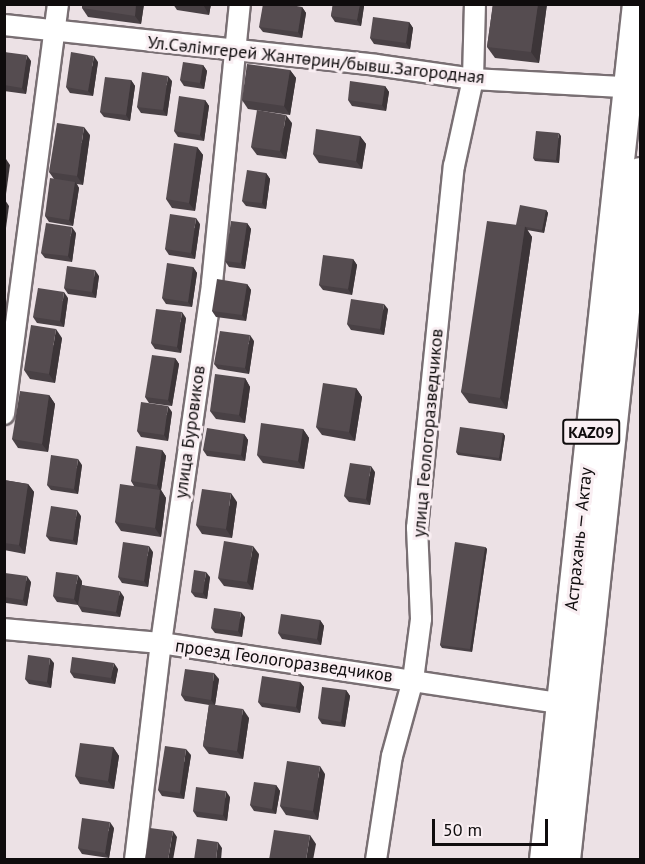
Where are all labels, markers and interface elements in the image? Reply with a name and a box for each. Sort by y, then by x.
street label: Ул.Сәлімгерей Жантөрин/бывш.Загородная [146,32,486,88]
street label: улица Геологоразведчиков [408,328,448,538]
street label: улица Буровиков [170,364,210,500]
road number: KAZ09 [561,419,621,445]
street label: Астрахань — Актау [561,464,597,614]
street label: проезд Геологоразведчиков [174,635,394,687]
scale bar [435,807,550,845]
text: 50 m [443,818,482,841]

